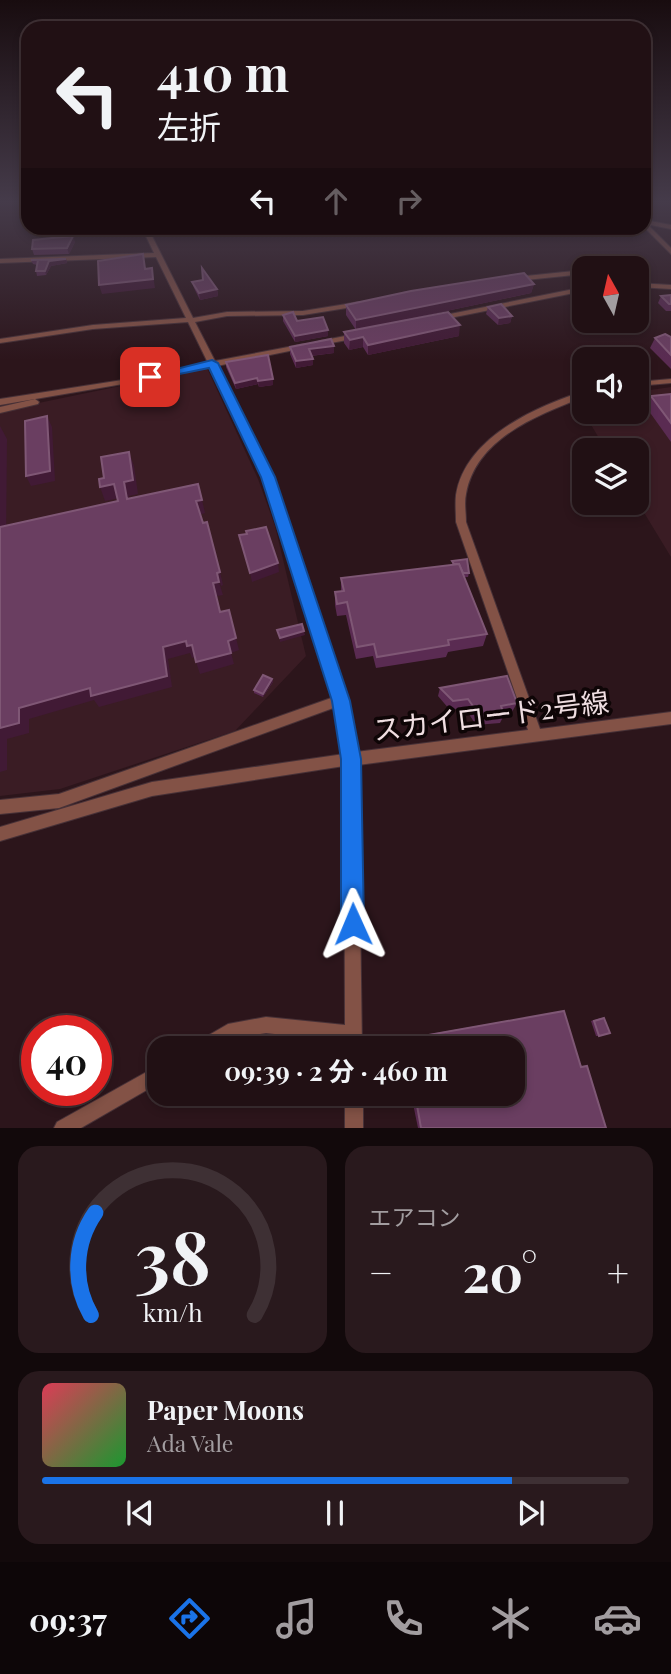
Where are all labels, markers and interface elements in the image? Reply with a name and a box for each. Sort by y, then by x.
text: 410 m [157,39,289,104]
icon: left [42,49,133,140]
text: 左折 [157,104,221,147]
icon: left [244,182,282,220]
icon: ahead [317,182,355,220]
icon: right [390,182,428,220]
north arrow [572,256,649,332]
map controls [572,256,649,515]
pin [120,347,180,407]
button: sound [572,347,649,424]
icon: arrive [131,358,169,396]
button: layers [572,438,649,515]
street label: スカイロード2号線 [371,682,611,747]
position arrow [316,887,390,961]
speed limit sign: 40 [21,1015,112,1106]
text: 09:39 · 2 分 · 460 m [224,1053,448,1088]
text: エアコン [369,1201,461,1232]
text: 38 [134,1207,210,1304]
text: 20° [462,1237,537,1306]
text: − [369,1246,393,1297]
text: + [607,1246,629,1297]
text: km/h [142,1295,203,1328]
text: Paper Moons [147,1392,304,1427]
text: Ada Vale [147,1427,234,1458]
icon: previous [121,1494,159,1532]
icon: pause [316,1494,354,1532]
icon: next [512,1494,550,1532]
icon: directions [165,1594,214,1643]
icon: music [272,1594,321,1643]
icon: phone [379,1594,428,1643]
icon: climate [486,1594,535,1643]
icon: car [593,1594,642,1643]
text: 09:37 [29,1597,107,1640]

